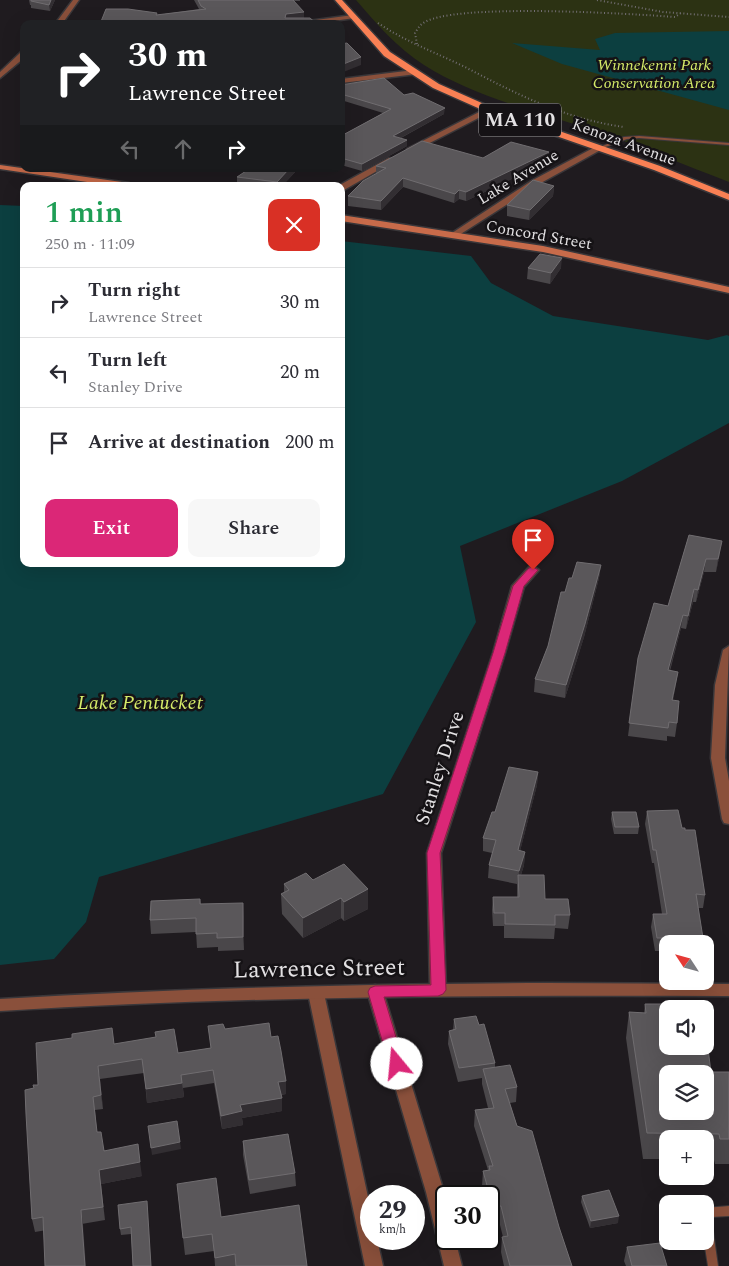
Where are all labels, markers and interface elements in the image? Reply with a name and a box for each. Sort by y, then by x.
text: 30 m [128,29,208,82]
icon: right [45,40,110,105]
park label: Winnekenni Park Conservation Area [593,53,715,95]
text: Lawrence Street [128,77,286,110]
road number: MA 110 [479,104,561,136]
street label: Kenoza Avenue [569,112,679,172]
icon: left [116,135,144,163]
icon: ahead [169,135,197,163]
icon: right [222,135,250,163]
street label: Lake Avenue [473,143,563,211]
text: 1 min [45,190,123,236]
button: close [268,199,320,251]
street label: Concord Street [484,214,594,256]
text: 250 m · 11:09 [45,232,135,256]
text: Turn right [88,276,181,305]
text: 30 m [280,288,320,317]
icon: right [45,289,73,317]
text: Lawrence Street [88,305,203,329]
text: Turn left [88,346,167,375]
text: 20 m [280,358,320,387]
icon: left [45,359,73,387]
text: Stanley Drive [88,375,183,399]
text: Arrive at destination [88,428,270,457]
text: 200 m [285,428,335,457]
icon: arrive [45,429,73,457]
button: Exit [45,499,178,557]
button: Share [188,499,320,557]
pin [512,519,554,570]
icon: arrive [519,526,547,554]
park label: Lake Pentucket [77,688,203,718]
street label: Stanley Drive [407,707,473,829]
north arrow [659,935,714,990]
map controls [659,935,714,1250]
street label: Lawrence Street [233,950,405,988]
button: sound [659,1000,714,1055]
position arrow [370,1037,422,1089]
button: layers [659,1065,714,1120]
button: + [659,1130,714,1185]
speed limit sign: 30 [435,1185,500,1250]
text: 29 [378,1192,407,1230]
button: − [659,1195,714,1250]
text: km/h [379,1220,406,1239]

